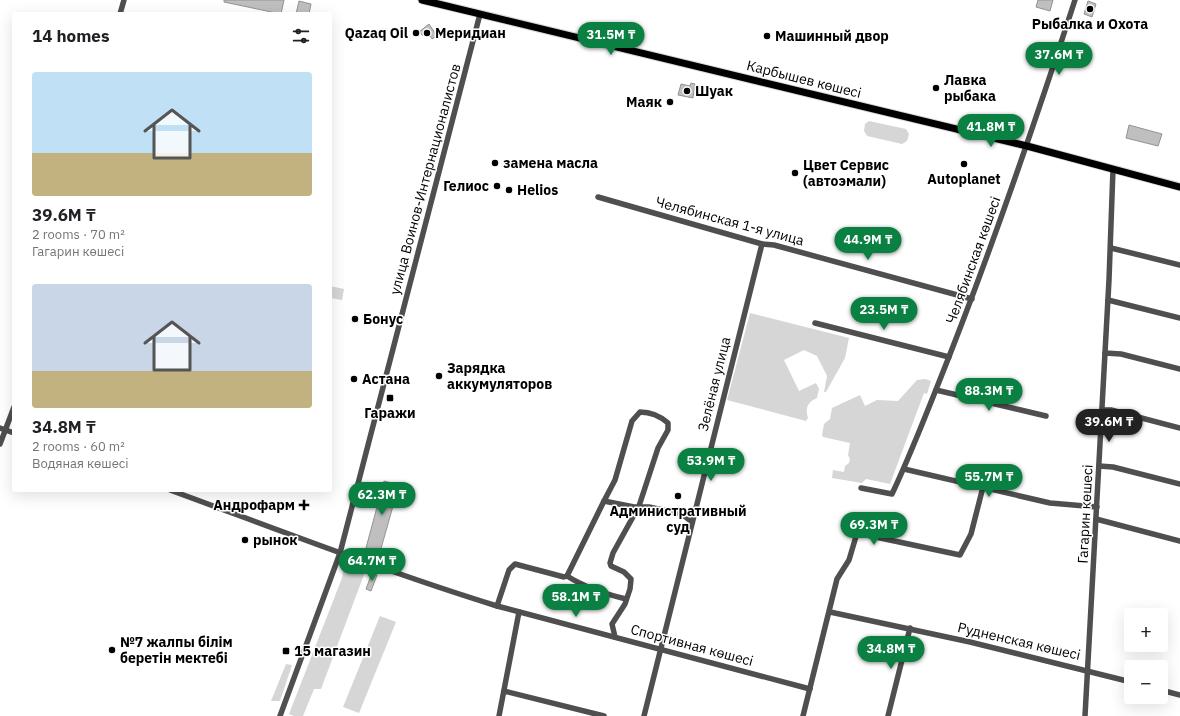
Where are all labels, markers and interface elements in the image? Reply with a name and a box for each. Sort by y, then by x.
marker: Рыбалка и Охота [1085,4,1095,14]
place label: Рыбалка и Охота [1032,15,1148,33]
pin: 31.5M ₸ [574,22,648,56]
place label: Qazaq Oil [345,24,408,42]
place label: Меридиан [435,24,506,42]
text: 14 homes [32,25,109,47]
icon: filters [290,25,312,47]
text: 31.5M ₸ [587,26,636,43]
place label: Машинный двор [775,27,889,45]
marker: Qazaq Oil [411,28,421,38]
marker: Меридиан [422,28,432,38]
marker: Машинный двор [762,31,772,41]
pin: 37.6M ₸ [1022,42,1096,76]
text: 37.6M ₸ [1035,46,1084,63]
street label: Карбышев көшесі [745,56,863,102]
street label: улица Воинов-Интернационалистов [385,62,465,296]
place label: Лавка рыбака [944,71,996,105]
place label: Шуак [695,82,733,100]
marker: Лавка рыбака [931,83,941,93]
marker: Шуак [682,86,692,96]
place label: Маяк [626,93,662,111]
marker: Маяк [665,97,675,107]
icon: home [136,98,208,170]
pin: 41.8M ₸ [954,114,1028,148]
text: 41.8M ₸ [967,118,1016,135]
place label: замена масла [503,154,598,172]
place label: Цвет Сервис (автоэмали) [803,156,889,190]
marker: замена масла [490,158,500,168]
marker: Autoplanet [959,159,969,169]
marker: Цвет Сервис (автоэмали) [790,168,800,178]
place label: Autoplanet [927,170,1001,188]
place label: Гелиос [443,177,489,195]
marker: Гелиос [492,181,502,191]
place label: Helios [517,181,558,199]
marker: Helios [504,185,514,195]
street label: Челябинская 1-я улица [654,193,807,250]
street label: Челябинская көшесі [942,194,1004,326]
text: 39.6M ₸ [32,204,96,226]
text: 2 rooms · 70 m² [32,226,125,243]
pin: 44.9M ₸ [831,227,905,261]
text: 44.9M ₸ [844,231,893,248]
text: Гагарин көшесі [32,243,124,260]
pin: 23.5M ₸ [847,297,921,331]
text: 23.5M ₸ [860,301,909,318]
icon: home [136,310,208,382]
place label: Бонус [363,310,403,328]
marker: Бонус [350,314,360,324]
street label: Зелёная улица [694,334,735,433]
place label: Зарядка аккумуляторов [447,359,552,393]
place label: Астана [362,370,410,388]
marker: Зарядка аккумуляторов [434,371,444,381]
marker: Астана [349,374,359,384]
pin: 88.3M ₸ [952,378,1026,412]
text: 88.3M ₸ [965,382,1014,399]
marker: Гаражи [385,393,395,403]
place label: Гаражи [364,404,416,422]
pin: 39.6M ₸ [1072,409,1146,443]
text: 39.6M ₸ [1085,413,1134,430]
text: 34.8M ₸ [32,416,96,438]
text: 2 rooms · 60 m² [32,438,125,455]
pin: 53.9M ₸ [674,448,748,482]
text: 53.9M ₸ [687,452,736,469]
text: Водяная көшесі [32,455,129,472]
pin: 55.7M ₸ [952,464,1026,498]
street label: Гагарин көшесі [1073,464,1097,564]
text: 55.7M ₸ [965,468,1014,485]
pin: 62.3M ₸ [345,482,419,516]
text: 62.3M ₸ [358,486,407,503]
marker: Административный суд [673,491,683,501]
place label: Андрофарм [213,496,295,514]
marker: Андрофарм [298,499,310,511]
place label: Административный суд [609,502,747,536]
pin: 69.3M ₸ [837,512,911,546]
text: 69.3M ₸ [850,516,899,533]
place label: рынок [253,531,298,549]
marker: рынок [240,535,250,545]
pin: 64.7M ₸ [335,548,409,582]
text: 64.7M ₸ [348,552,397,569]
pin: 58.1M ₸ [539,584,613,618]
text: 58.1M ₸ [552,588,601,605]
map controls [1124,608,1168,704]
button: + [1124,608,1168,652]
street label: Рудненская көшесі [956,618,1082,664]
street label: Спортивная көшесі [629,620,755,670]
place label: №7 жалпы білім беретін мектебі [120,633,233,667]
pin: 34.8M ₸ [854,636,928,670]
text: 34.8M ₸ [867,640,916,657]
place label: 15 магазин [294,642,371,660]
marker: №7 жалпы білім беретін мектебі [107,645,117,655]
marker: 15 магазин [281,646,291,656]
button: − [1124,660,1168,704]

